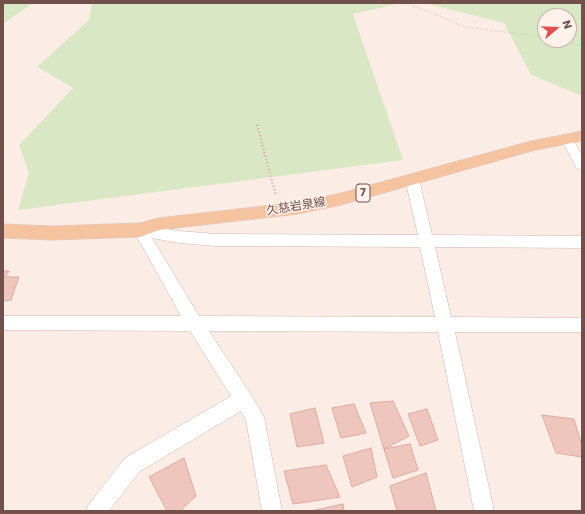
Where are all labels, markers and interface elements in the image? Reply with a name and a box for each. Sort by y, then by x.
north arrow [537,8,577,48]
text: N [558,18,576,31]
road number: 7 [356,184,370,202]
street label: 久慈岩泉線 [265,195,327,219]

